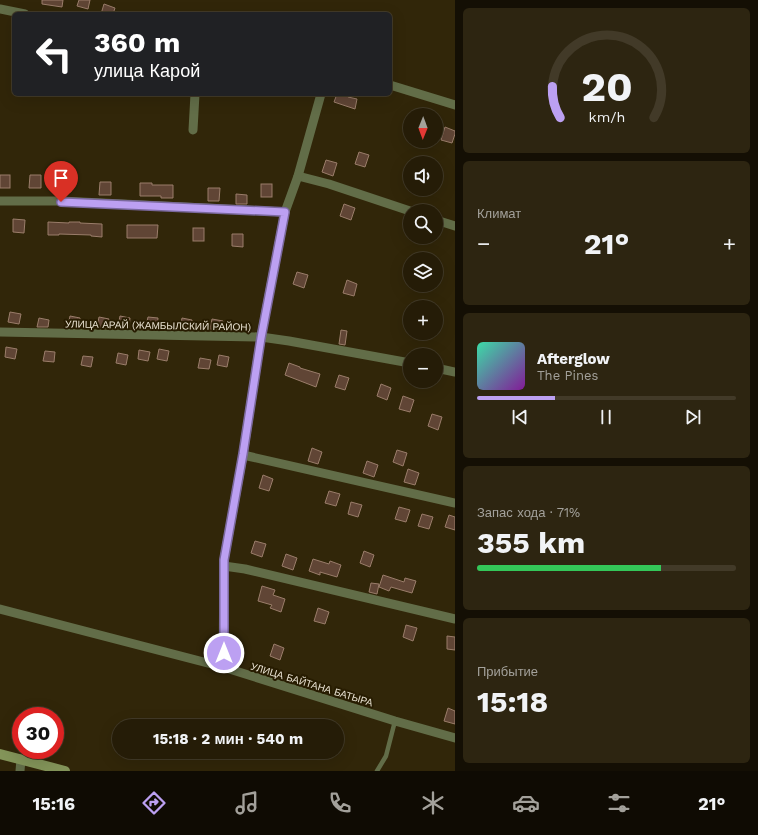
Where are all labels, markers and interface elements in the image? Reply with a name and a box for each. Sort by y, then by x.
text: 360 m [94,26,180,59]
icon: left [28,28,80,80]
text: улица Карой [94,60,200,81]
text: 20 [581,62,632,111]
north arrow [403,108,443,148]
map controls [403,108,443,388]
text: km/h [588,109,625,125]
button: sound [403,156,443,196]
pin [44,161,78,202]
icon: arrive [50,167,72,189]
button: search [403,204,443,244]
text: Климат [477,206,521,221]
text: 21° [584,226,629,261]
text: − [477,231,490,256]
text: + [723,231,736,256]
button: layers [403,252,443,292]
button: + [403,300,443,340]
street label: УЛИЦА АРАЙ (ЖАМБЫЛСКИЙ РАЙОН) [65,317,251,333]
button: − [403,348,443,388]
text: Afterglow [537,350,610,368]
text: The Pines [537,368,598,383]
icon: previous [509,406,531,428]
icon: pause [595,406,617,428]
icon: next [682,406,704,428]
text: Запас хода · 71% [477,505,580,520]
text: 355 km [477,525,585,560]
position arrow [203,632,245,674]
street label: УЛИЦА БАЙТАНА БАТЫРА [249,660,375,708]
text: Прибытие [477,664,538,679]
text: 15:18 [477,684,548,719]
speed limit sign: 30 [12,707,64,759]
text: 15:18 · 2 мин · 540 m [153,730,303,748]
icon: directions [140,789,168,817]
icon: music [233,789,261,817]
icon: phone [326,789,354,817]
icon: climate [419,789,447,817]
icon: car [512,789,540,817]
icon: filters [605,789,633,817]
text: 15:16 [33,793,75,814]
text: 21° [698,793,725,814]

